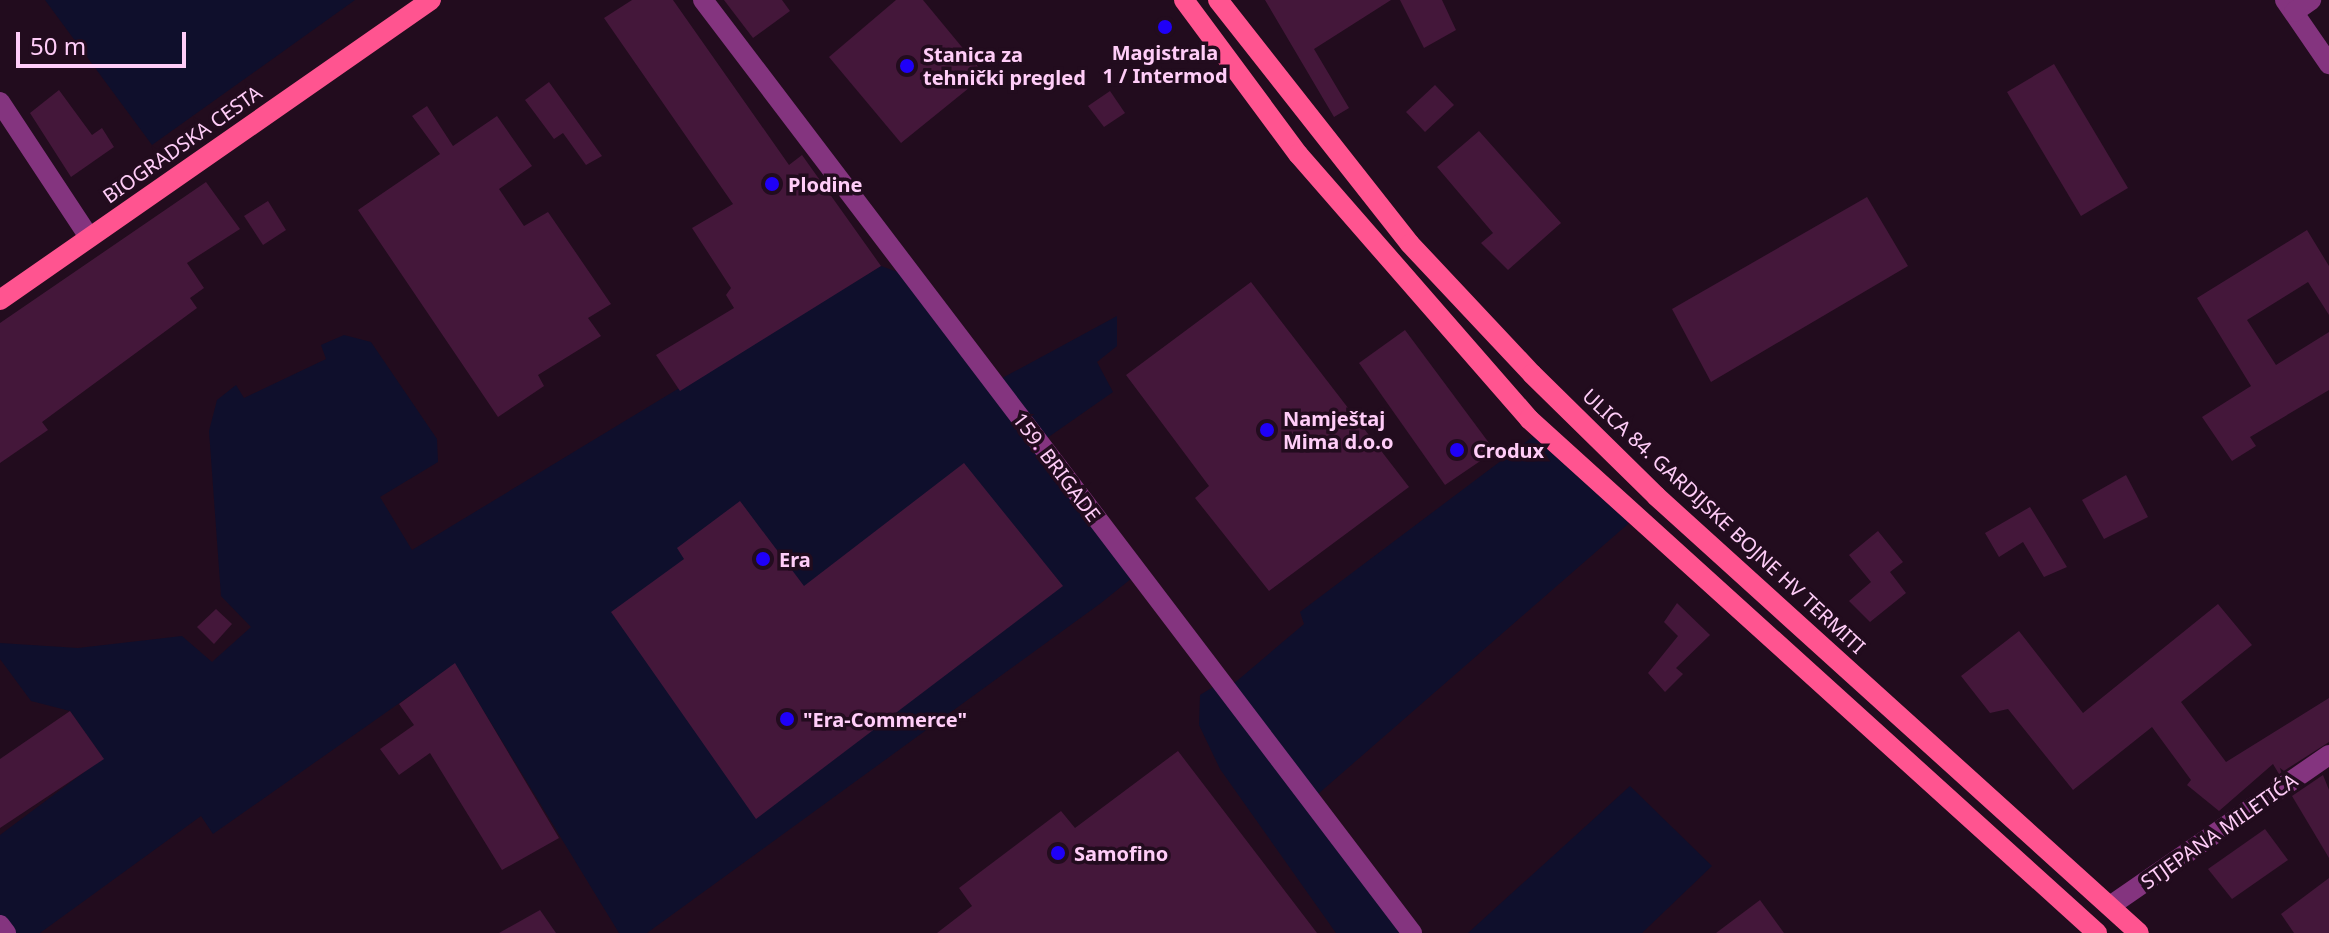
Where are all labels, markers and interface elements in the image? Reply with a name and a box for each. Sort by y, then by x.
scale bar [20,16,190,66]
marker: Magistrala 1 / Intermod [1156,18,1174,36]
text: 50 m [30,29,86,62]
place label: Magistrala 1 / Intermod [1102,40,1228,87]
place label: Stanica za tehnički pregled [923,42,1086,89]
marker: Stanica za tehnički pregled [898,57,916,75]
street label: BIOGRADSKA CESTA [98,80,266,208]
place label: Plodine [788,172,862,196]
marker: Plodine [763,175,781,193]
street label: ULICA 84. GARDIJSKE BOJNE HV TERMITI [1578,384,1870,658]
place label: Namještaj Mima d.o.o [1283,406,1393,453]
street label: 159. BRIGADE [1008,408,1106,526]
marker: Namještaj Mima d.o.o [1258,421,1276,439]
place label: Crodux [1473,438,1544,462]
marker: Crodux [1448,441,1466,459]
place label: Era [779,547,811,571]
marker: Era [754,550,772,568]
place label: "Era-Commerce" [803,707,967,731]
marker: "Era-Commerce" [778,710,796,728]
street label: STJEPANA MILETIĆA [2136,768,2302,894]
place label: Samofino [1074,841,1168,865]
marker: Samofino [1049,844,1067,862]

